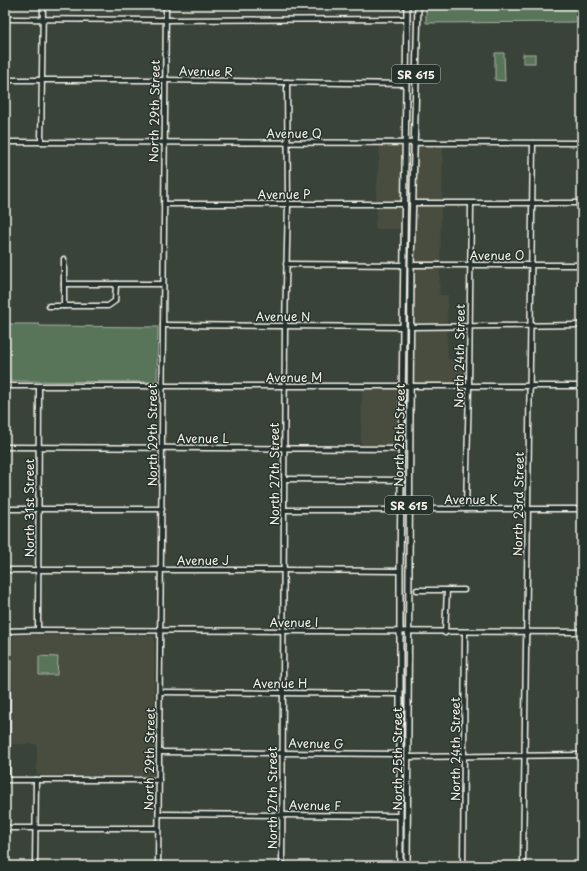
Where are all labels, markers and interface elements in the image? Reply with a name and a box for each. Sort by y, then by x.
street label: North 29th Street [144,59,164,163]
street label: Avenue R [179,62,233,80]
road number: SR 615 [392,65,440,83]
street label: Avenue Q [266,124,322,142]
street label: Avenue P [258,185,310,203]
street label: Avenue O [469,246,525,264]
street label: North 24th Street [449,304,469,408]
street label: Avenue N [256,307,310,325]
street label: Avenue M [266,368,322,386]
street label: North 25th Street [389,383,409,487]
street label: North 29th Street [143,384,161,486]
street label: North 27th Street [265,423,283,525]
street label: Avenue L [177,429,229,447]
street label: North 23rd Street [508,451,528,556]
street label: North 31st Street [20,458,38,557]
street label: Avenue K [444,490,498,508]
road number: SR 615 [385,496,433,514]
street label: Avenue J [177,551,229,569]
street label: Avenue I [269,613,319,631]
street label: Avenue H [253,674,307,692]
street label: North 24th Street [446,697,464,801]
street label: North 29th Street [139,707,159,811]
street label: North 25th Street [388,707,406,811]
street label: Avenue G [288,734,344,752]
street label: North 27th Street [263,747,281,849]
street label: Avenue F [289,796,341,814]

